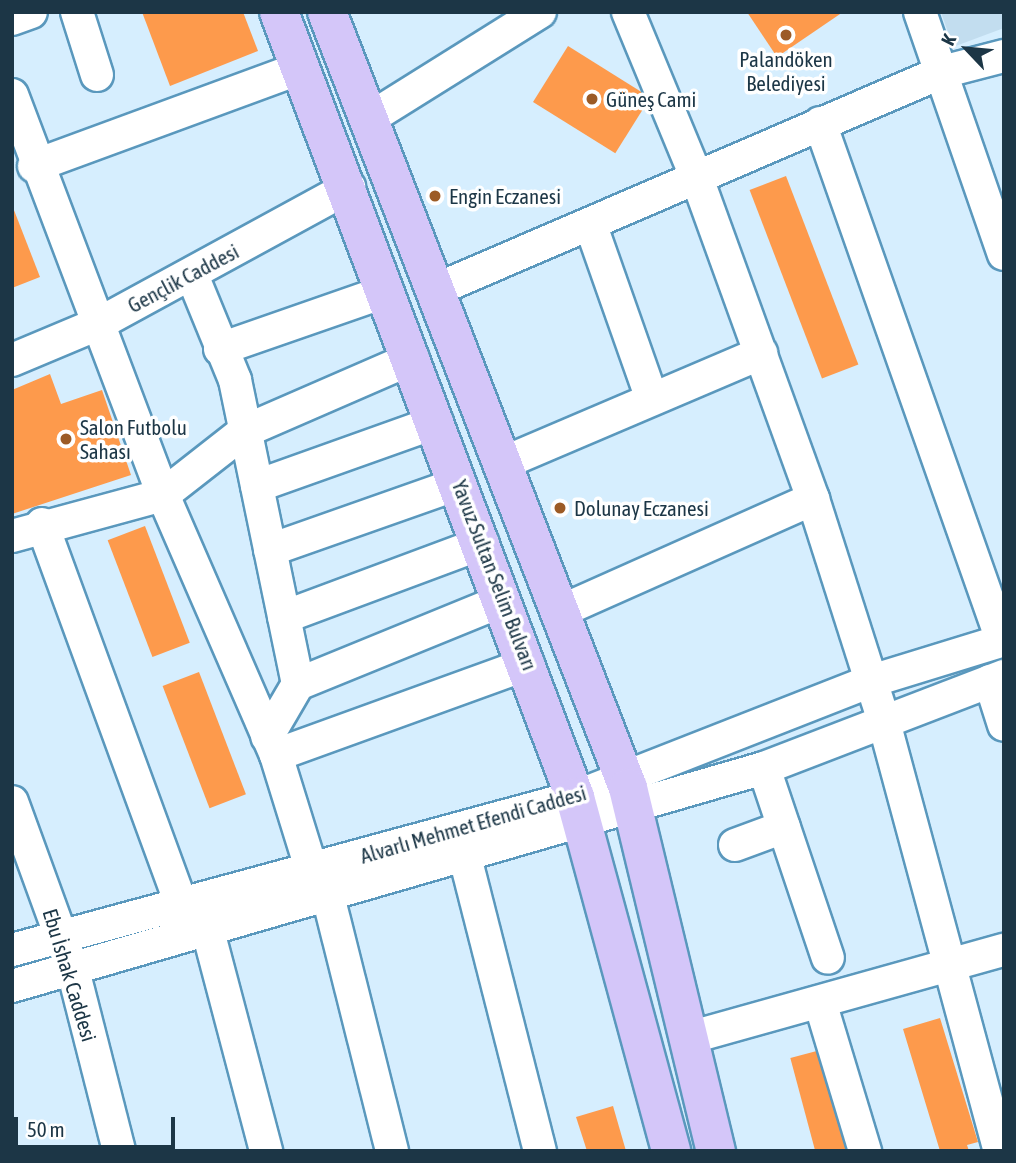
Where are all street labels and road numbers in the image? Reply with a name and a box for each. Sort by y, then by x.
street label: Gençlik Caddesi [123,238,243,318]
street label: Yavuz Sultan Selim Bulvarı [447,476,543,674]
street label: Alvarlı Mehmet Efendi Caddesi [357,780,589,868]
street label: Ebu İshak Caddesi [38,905,102,1045]

